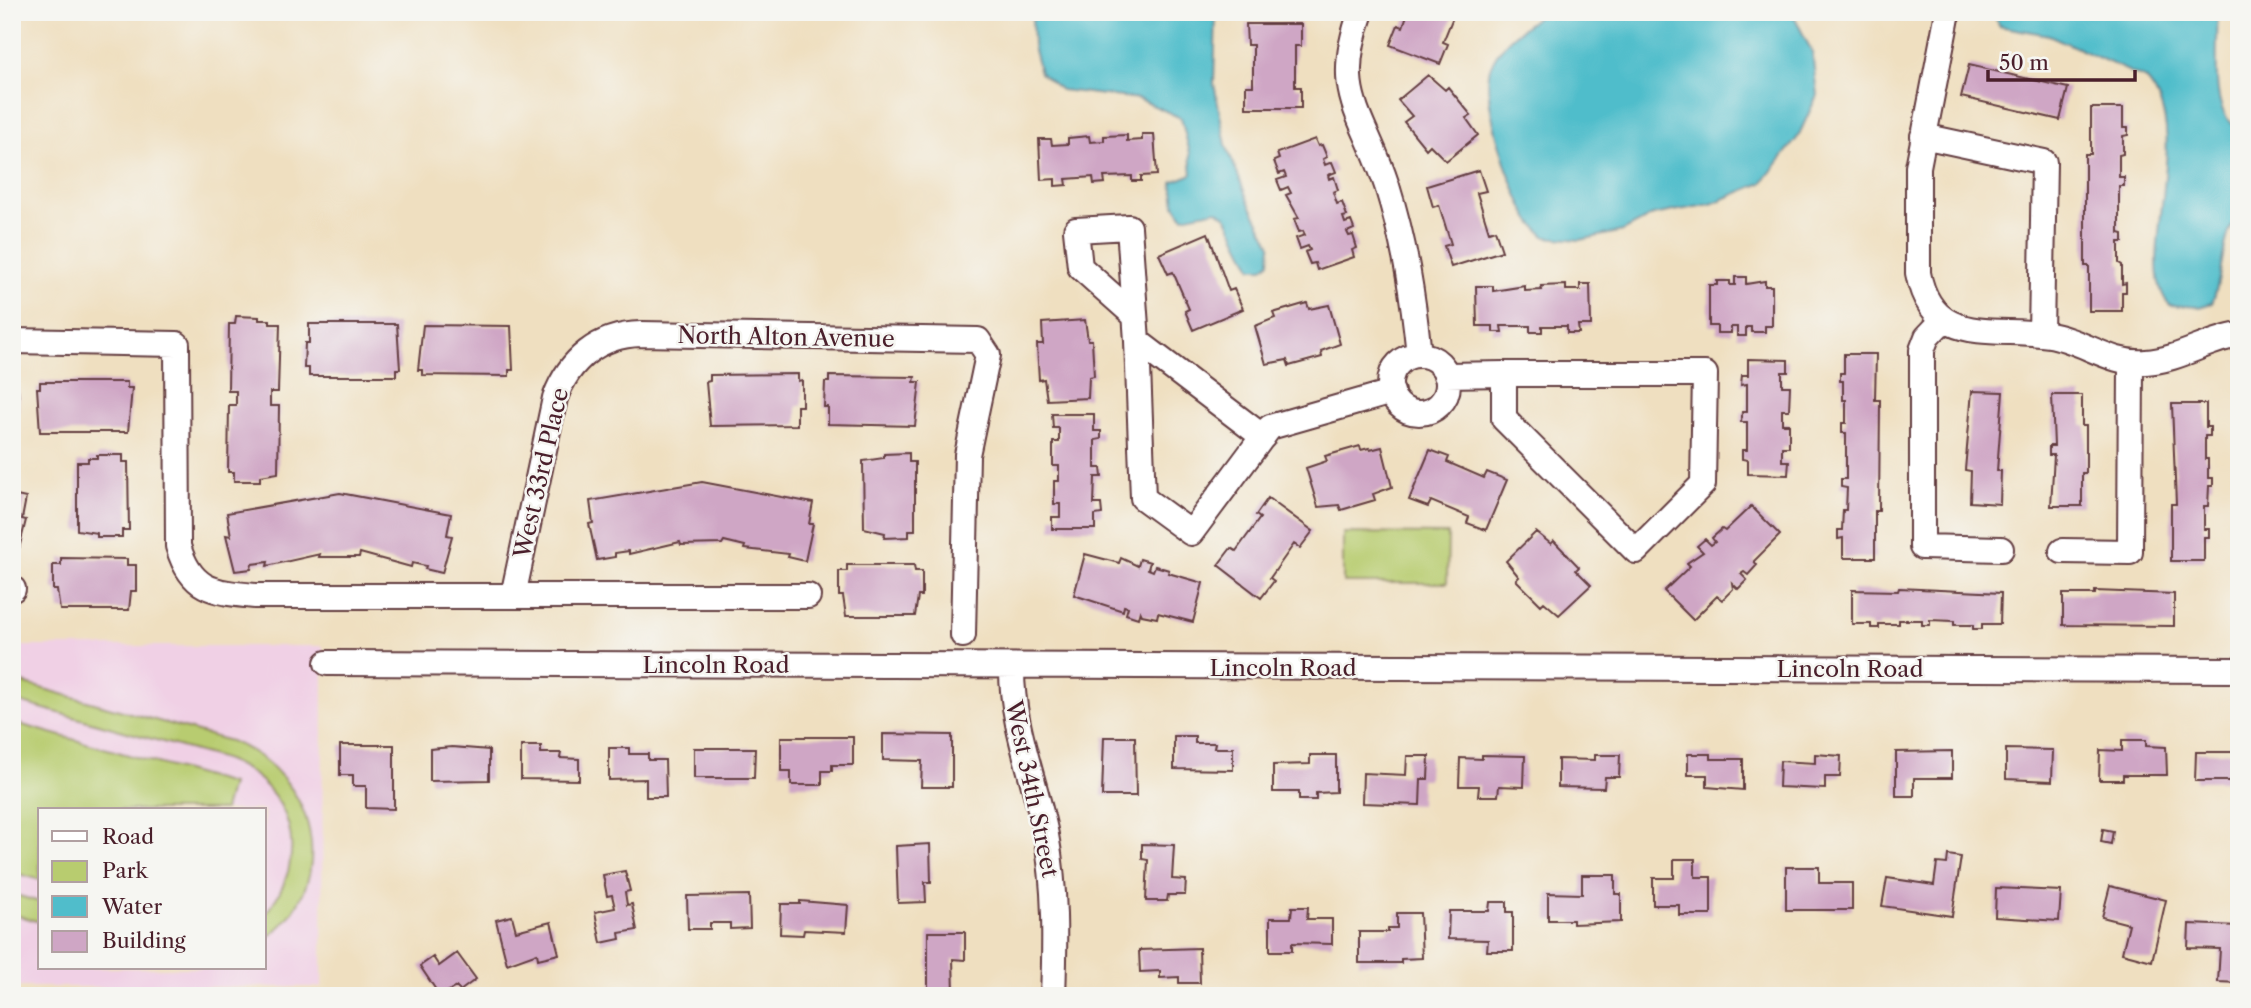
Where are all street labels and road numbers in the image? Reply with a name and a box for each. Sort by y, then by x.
street label: North Alton Avenue [677,321,895,353]
street label: West 33rd Place [508,385,574,562]
street label: Lincoln Road [643,651,789,679]
street label: Lincoln Road [1210,654,1356,682]
street label: Lincoln Road [1777,655,1923,683]
street label: West 34th Street [999,697,1064,880]

